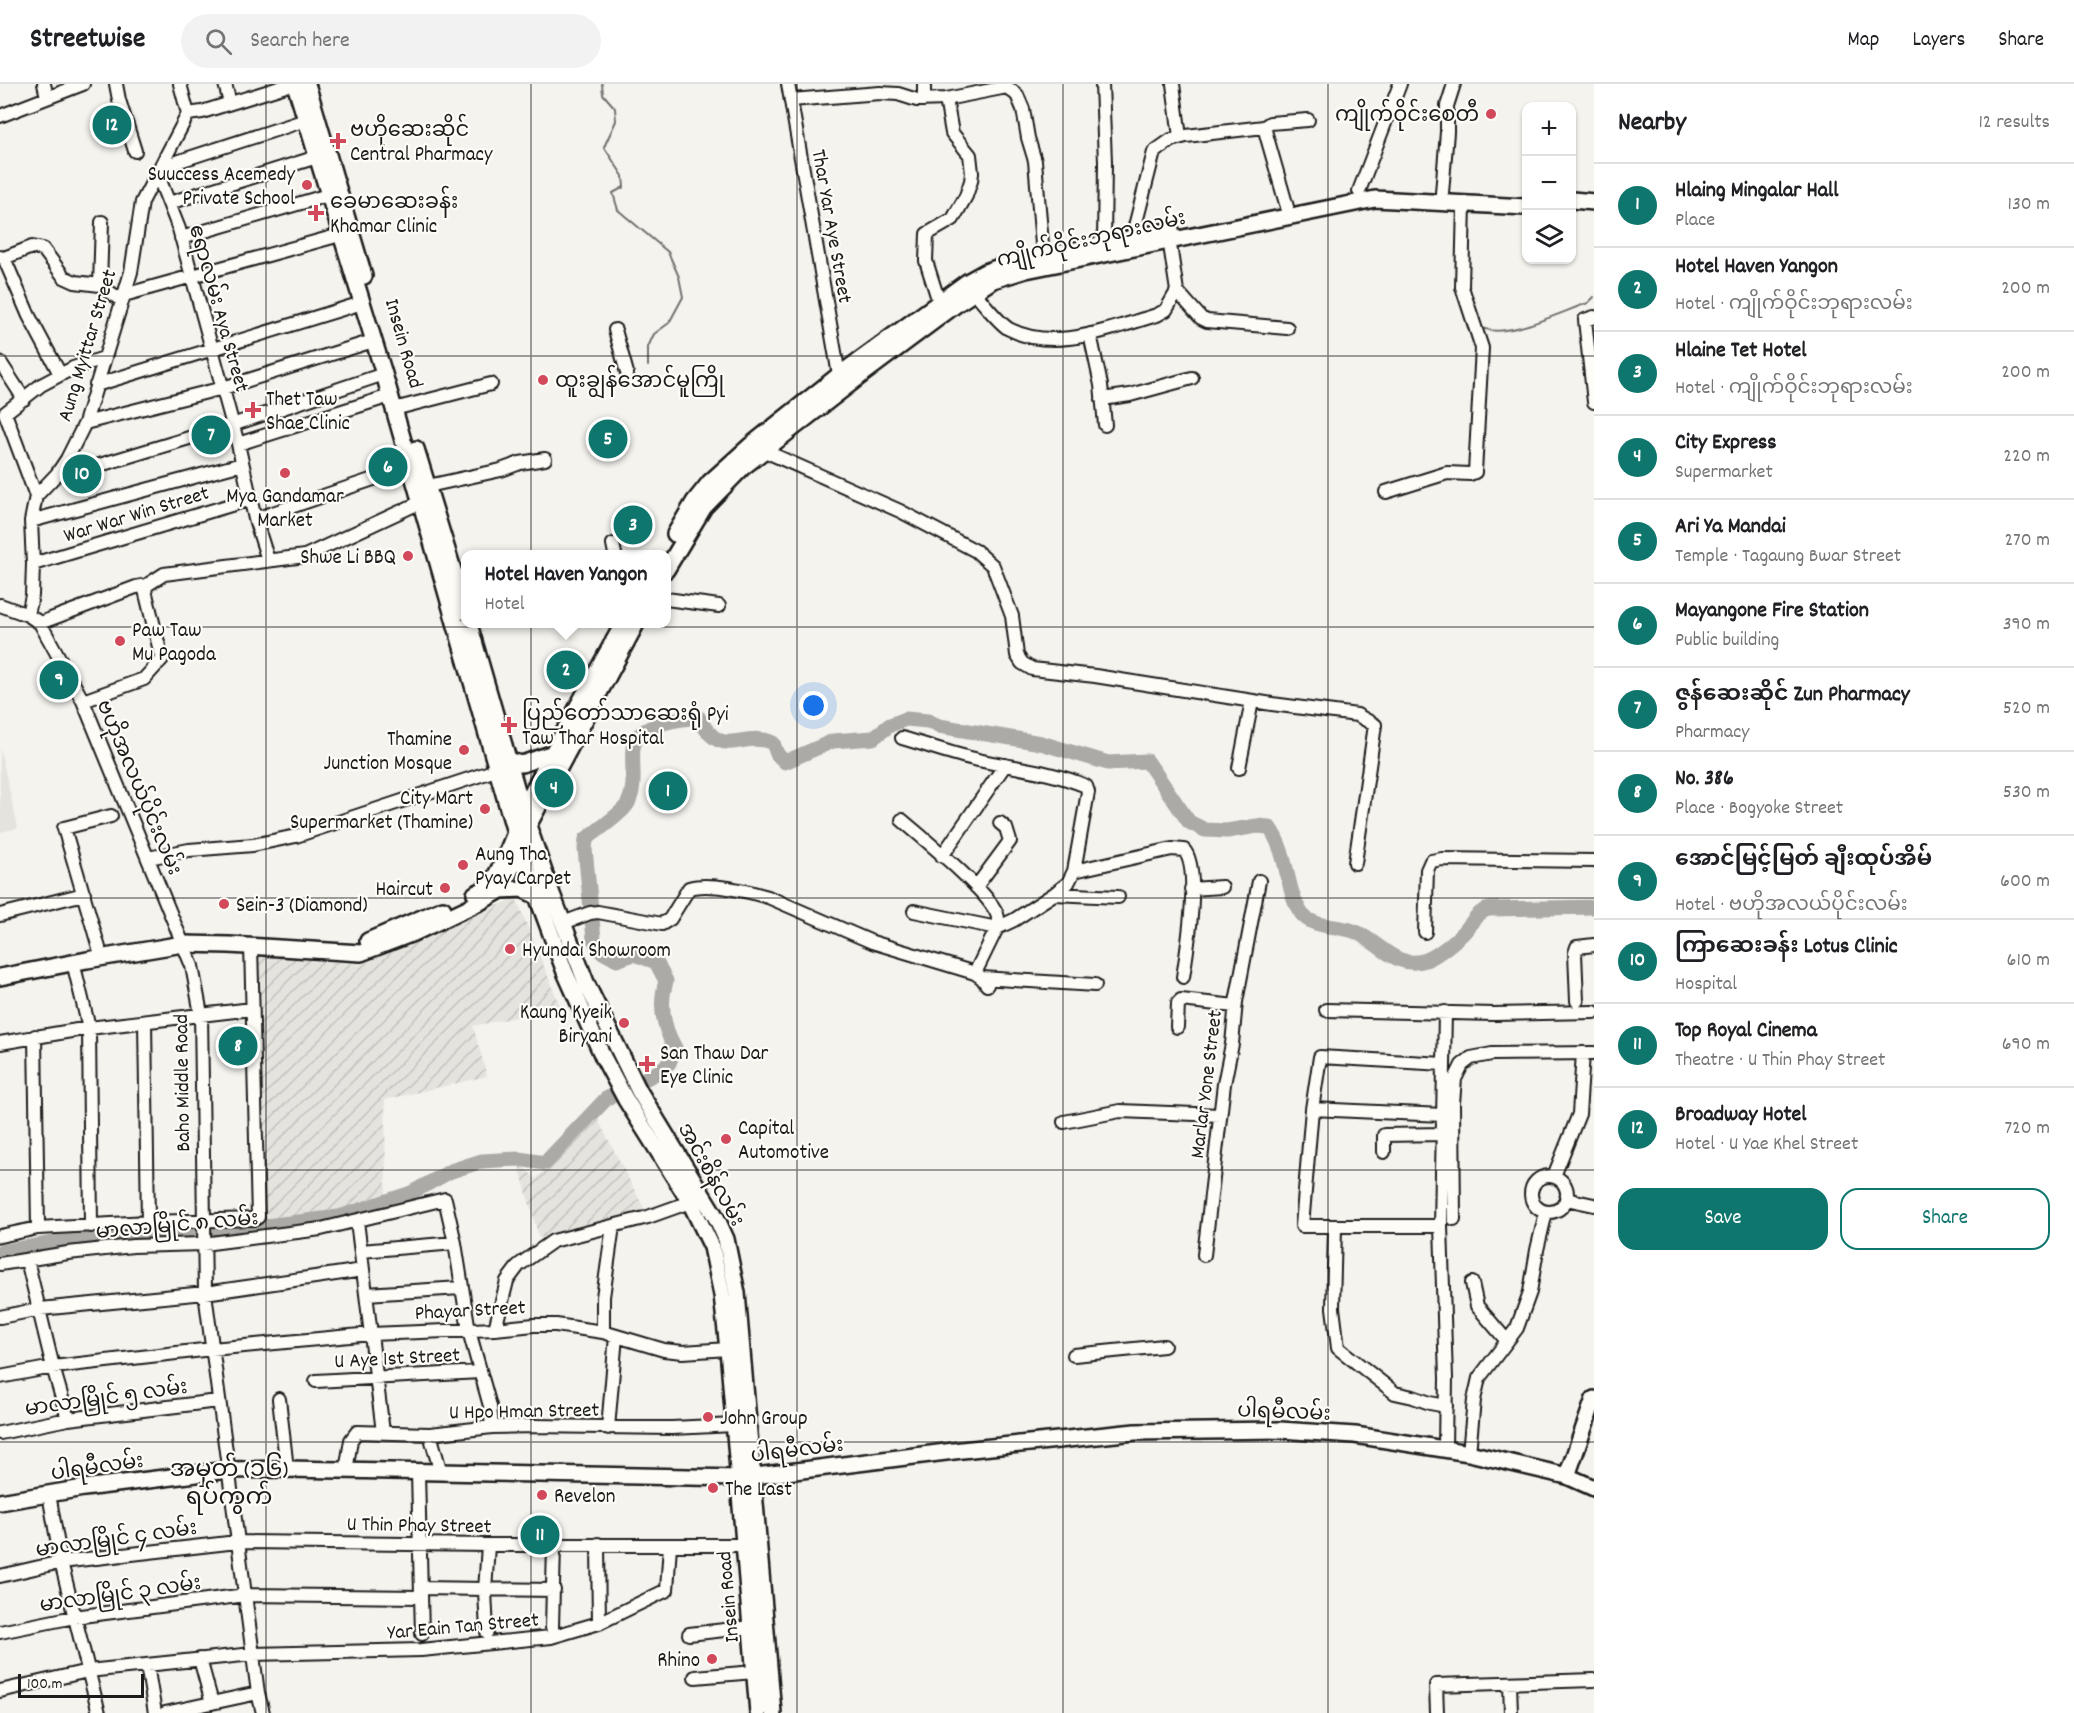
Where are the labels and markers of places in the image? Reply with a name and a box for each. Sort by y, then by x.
place label: ကျိုက်ဝိုင်းစေတီ [1335,98,1479,132]
pin: 12 [92,102,132,147]
marker: ကျိုက်ဝိုင်းစေတီ [1484,107,1498,121]
place label: ဗဟိုဆေးဆိုင် Central Pharmacy [350,113,493,171]
marker: ဗဟိုဆေးဆိုင် Central Pharmacy [331,134,345,148]
place label: Suuccess Acemedy Private School [148,161,295,215]
marker: Suuccess Acemedy Private School [300,178,314,192]
place label: ခေမာဆေးခန်း Khamar Clinic [330,185,458,243]
marker: ခေမာဆေးခန်း Khamar Clinic [307,204,325,222]
place label: ထူးချွန်အောင်မူကြို [555,364,726,399]
marker: ထူးချွန်အောင်မူကြို [536,373,550,387]
place label: Thet Taw Shae Clinic [266,386,350,440]
marker: Thet Taw Shae Clinic [244,401,262,419]
pin: 7 [192,412,230,458]
pin: 5 [588,416,628,462]
pin: 6 [368,444,408,490]
pin: 10 [62,452,101,496]
marker: Mya Gandamar Market [278,466,292,480]
place label: Mya Gandamar Market [226,483,344,537]
pin: 3 [614,502,652,548]
place label: Shwe Li BBQ [300,544,396,574]
marker: Shwe Li BBQ [401,549,415,563]
place label: Paw Taw Mu Pagoda [132,617,217,671]
marker: Paw Taw Mu Pagoda [113,634,127,648]
pin: 2 [546,648,586,692]
pin: 9 [40,658,78,702]
place label: ပြည်တော်သာဆေးရုံ Pyi Taw Thar Hospital [522,697,729,755]
marker: ပြည်တော်သာဆေးရုံ Pyi Taw Thar Hospital [500,716,518,734]
place label: Thamine Junction Mosque [324,726,452,780]
marker: Thamine Junction Mosque [457,743,471,757]
pin: 4 [534,766,574,810]
pin: 1 [648,768,688,814]
place label: City Mart Supermarket (Thamine) [290,785,473,839]
marker: City Mart Supermarket (Thamine) [478,802,492,816]
place label: Aung Tha Pyay Carpet [475,841,571,895]
marker: Aung Tha Pyay Carpet [456,858,470,872]
place label: Haircut [376,876,433,906]
marker: Haircut [438,881,452,895]
place label: Sein-3 (Diamond) [236,892,368,922]
marker: Sein-3 (Diamond) [217,897,231,911]
place label: Hyundai Showroom [522,937,671,967]
marker: Hyundai Showroom [503,942,517,956]
place label: Kaung Kyeik Biryani [520,999,612,1053]
marker: Kaung Kyeik Biryani [617,1016,631,1030]
pin: 8 [218,1024,258,1068]
place label: San Thaw Dar Eye Clinic [660,1040,769,1094]
marker: San Thaw Dar Eye Clinic [638,1055,656,1073]
place label: Capital Automotive [738,1115,829,1169]
marker: Capital Automotive [719,1132,733,1146]
place label: John Group [720,1405,808,1435]
marker: John Group [701,1410,715,1424]
place label: The Last [725,1476,792,1506]
marker: The Last [706,1481,720,1495]
place label: Revelon [554,1483,616,1513]
marker: Revelon [535,1488,549,1502]
pin: 11 [520,1512,560,1558]
place label: Rhino [657,1647,700,1677]
marker: Rhino [705,1652,719,1666]

